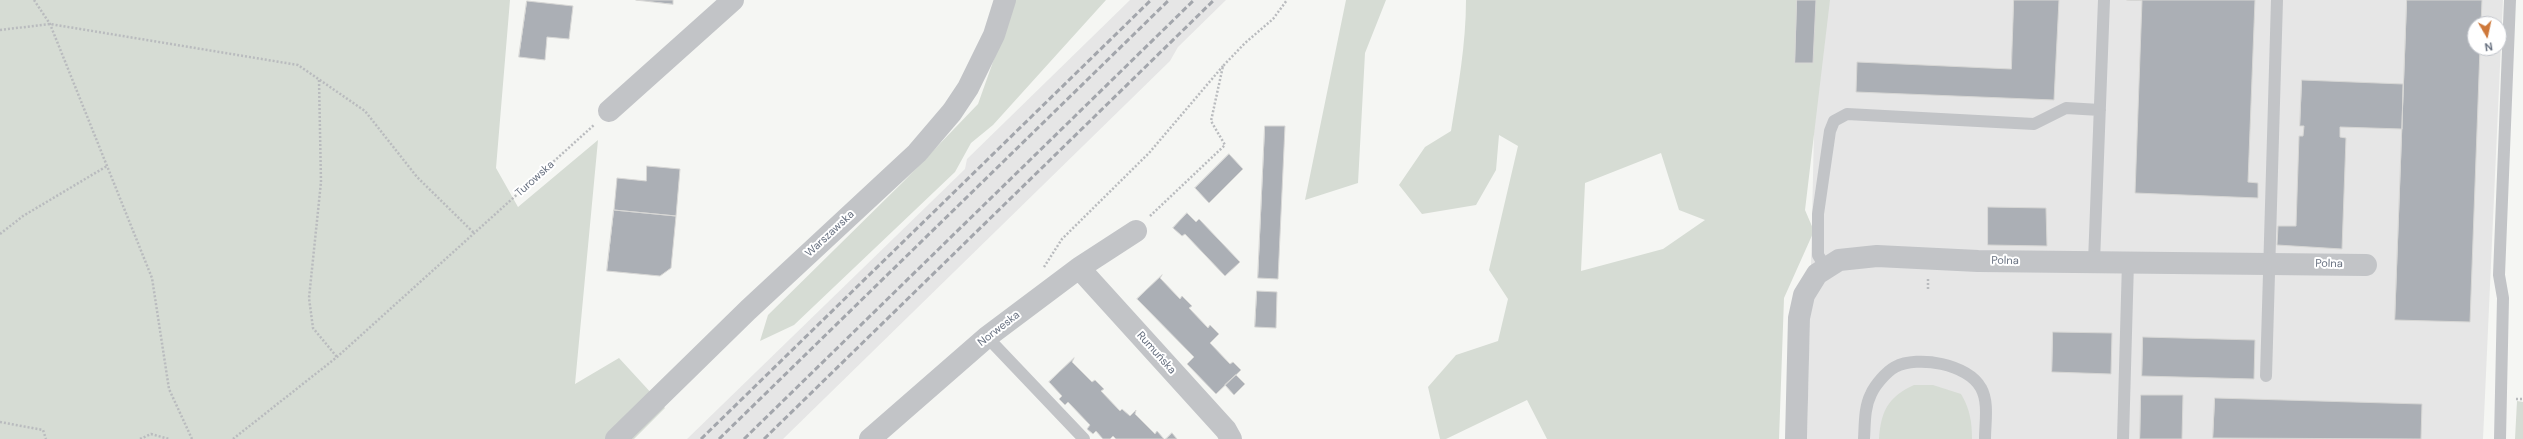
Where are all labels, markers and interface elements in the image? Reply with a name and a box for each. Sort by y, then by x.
north arrow [2467,16,2507,56]
text: N [2484,39,2494,54]
street label: Turowska [513,158,557,200]
street label: Warszawska [803,208,857,260]
street label: Polna [1991,254,2019,268]
street label: Polna [2315,257,2343,271]
street label: Norweska [975,309,1023,349]
street label: Rumuńska [1134,329,1178,377]

